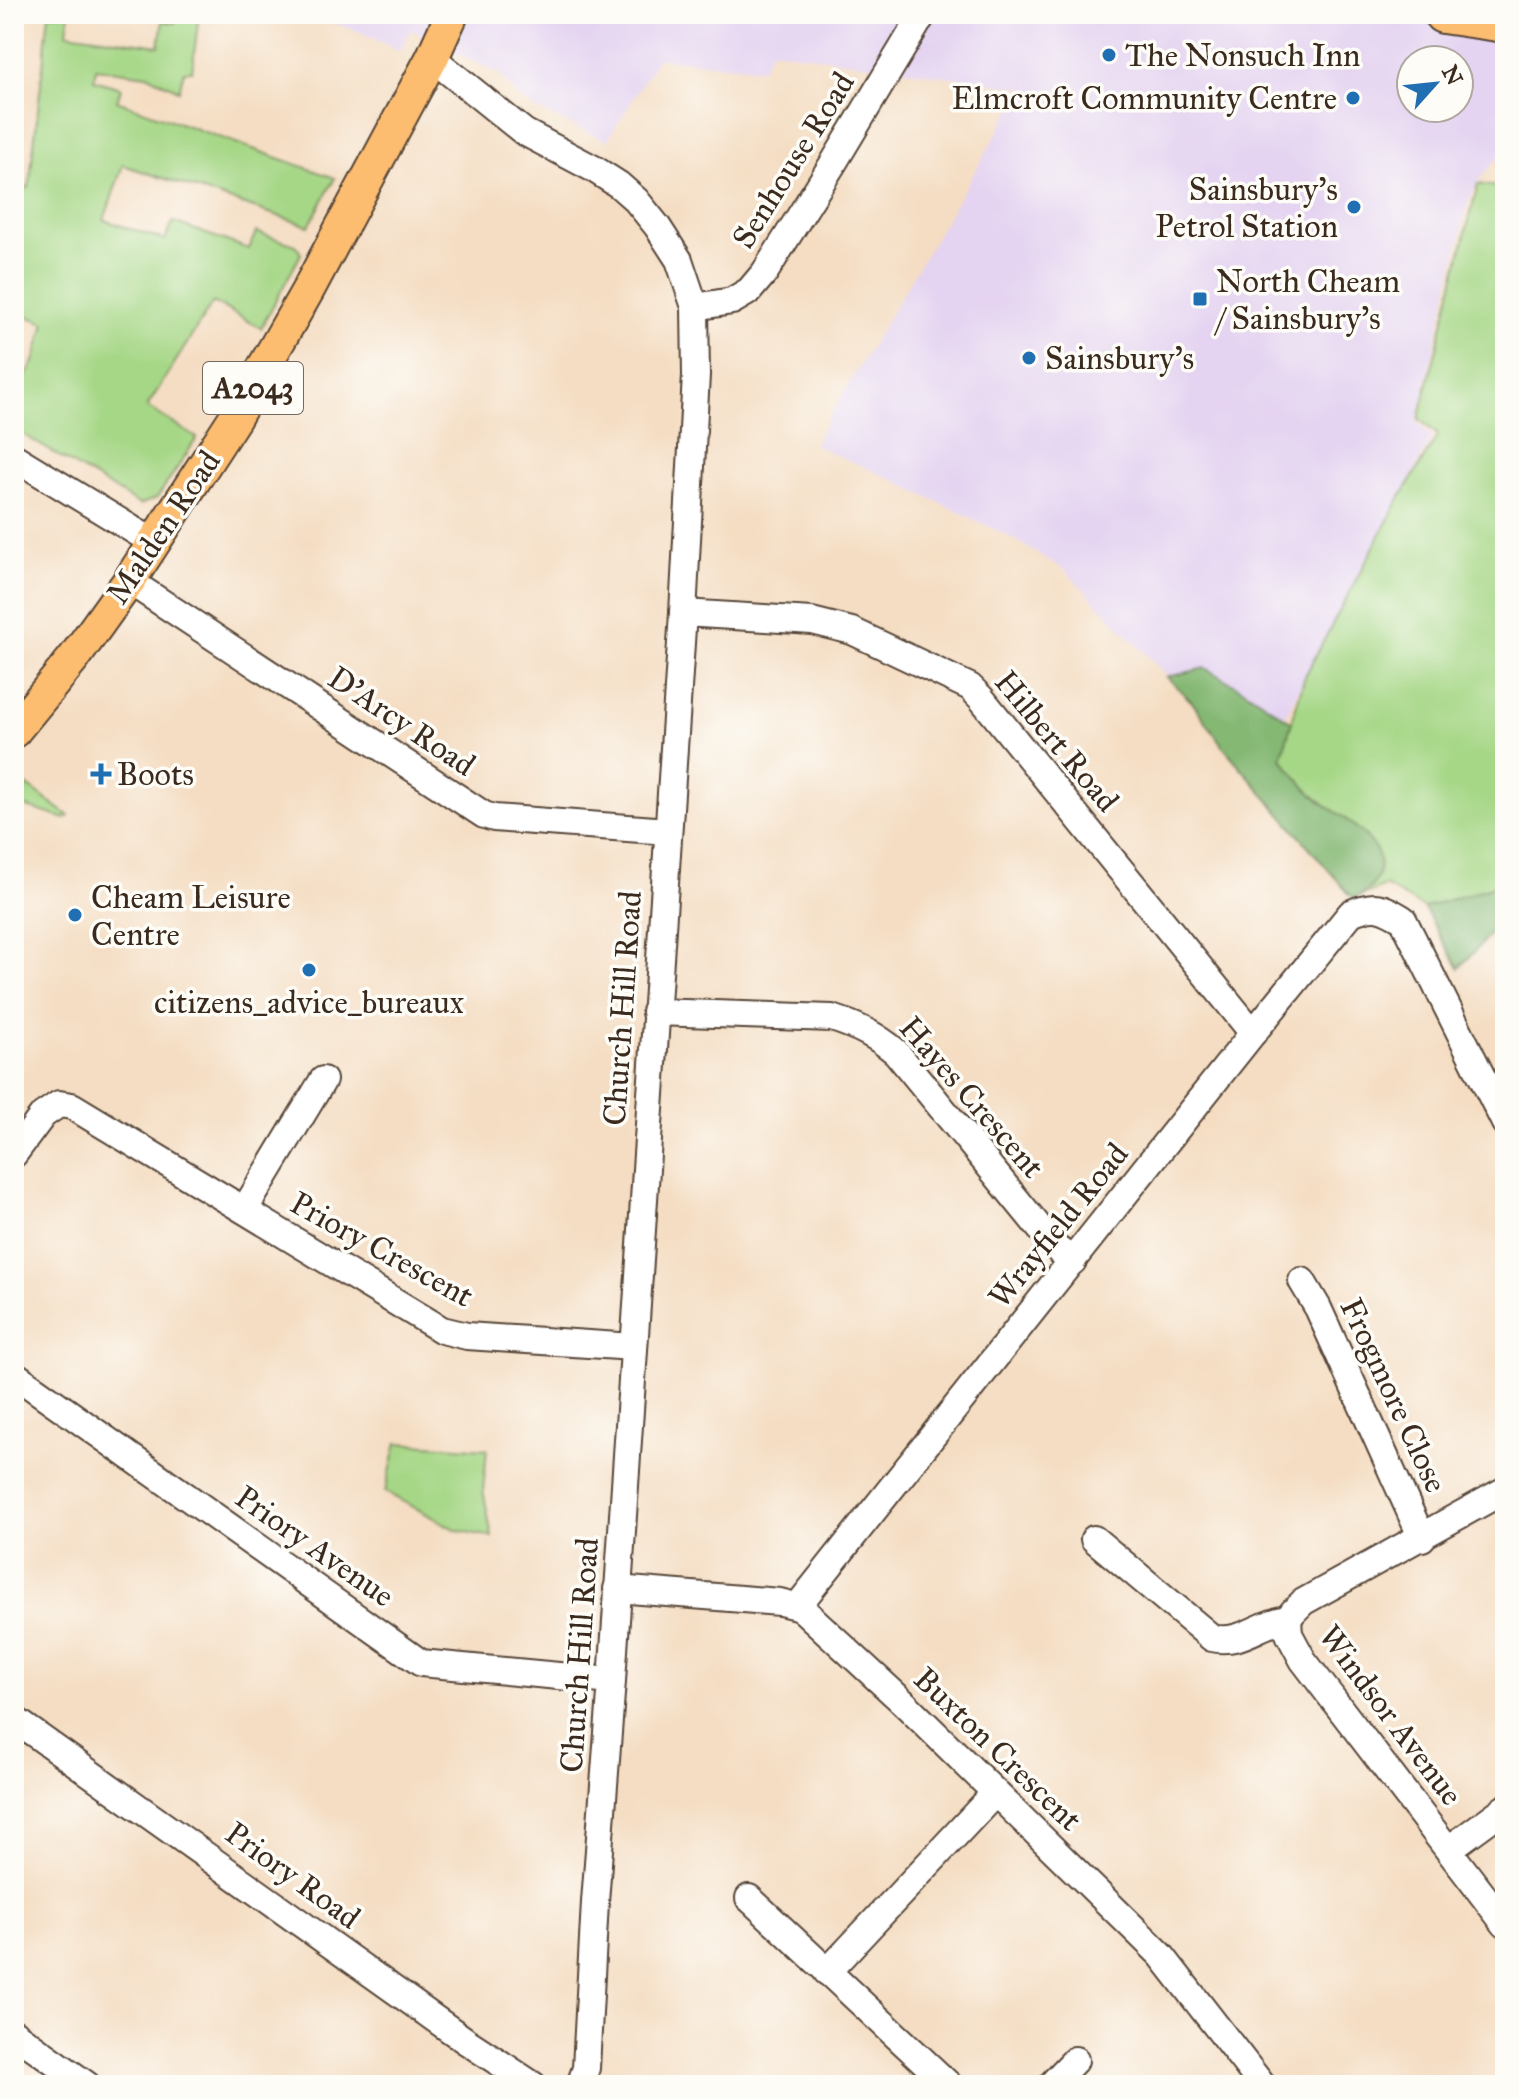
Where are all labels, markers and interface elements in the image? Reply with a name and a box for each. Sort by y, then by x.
place label: The Nonsuch Inn [1125,36,1360,75]
north arrow [1395,44,1475,124]
marker: The Nonsuch Inn [1100,46,1118,64]
text: N [1436,61,1469,90]
street label: Senhouse Road [724,65,863,255]
place label: Elmcroft Community Centre [951,79,1337,118]
marker: Elmcroft Community Centre [1344,89,1362,107]
place label: Sainsbury's Petrol Station [1155,170,1338,246]
marker: Sainsbury's Petrol Station [1345,198,1363,216]
place label: North Cheam / Sainsbury's [1213,262,1400,338]
marker: North Cheam / Sainsbury's [1191,290,1209,308]
place label: Sainsbury's [1045,339,1194,378]
marker: Sainsbury's [1020,349,1038,367]
road number: A2043 [203,362,303,414]
street label: Malden Road [98,443,229,611]
street label: D'Arcy Road [321,658,483,785]
street label: Hilbert Road [986,663,1127,820]
place label: Boots [117,755,194,794]
marker: Boots [92,765,110,783]
place label: Cheam Leisure Centre [91,878,291,954]
street label: Church Hill Road [595,889,650,1127]
marker: Cheam Leisure Centre [66,906,84,924]
marker: citizens_advice_bureaux [300,961,318,979]
place label: citizens_advice_bureaux [154,983,464,1022]
street label: Hayes Crescent [891,1009,1052,1186]
street label: Wrayfield Road [980,1135,1137,1316]
street label: Priory Crescent [284,1183,480,1316]
street label: Frogmore Close [1331,1292,1456,1499]
street label: Priory Avenue [228,1477,402,1615]
street label: Church Hill Road [552,1536,607,1774]
street label: Windsor Avenue [1310,1618,1471,1813]
street label: Buxton Crescent [906,1660,1090,1839]
street label: Priory Road [218,1813,368,1937]

